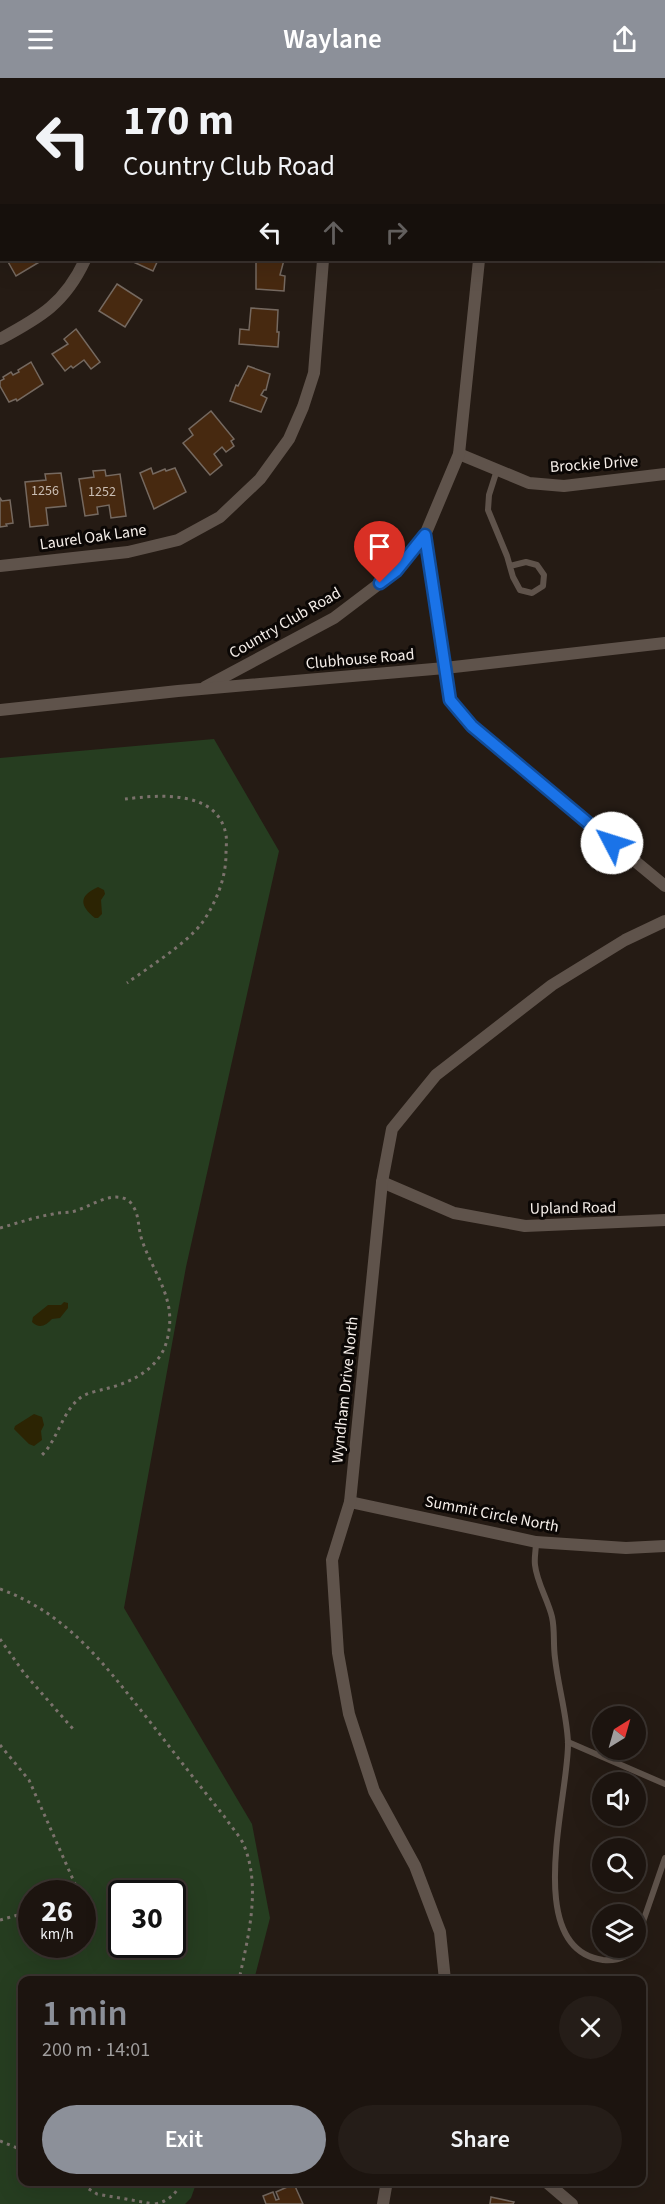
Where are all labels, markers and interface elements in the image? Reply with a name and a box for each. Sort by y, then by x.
text: Waylane [283,20,382,59]
icon: menu [24,23,57,56]
icon: share [608,23,641,56]
text: 170 m [123,91,234,151]
icon: left [24,102,102,180]
text: Country Club Road [123,147,335,186]
icon: left [254,216,287,249]
icon: ahead [317,216,350,249]
icon: right [380,216,413,249]
street label: Brockie Drive [549,450,639,478]
house number: 1256 [31,481,59,501]
house number: 1252 [88,482,116,502]
street label: Laurel Oak Lane [38,519,148,555]
pin [354,521,405,583]
icon: arrive [363,530,396,563]
street label: Country Club Road [225,582,345,664]
street label: Clubhouse Road [305,643,415,675]
position arrow [580,811,644,875]
street label: Upland Road [530,1196,616,1220]
street label: Wyndham Drive North [326,1316,364,1464]
street label: Summit Circle North [423,1490,561,1538]
north arrow [592,1706,646,1760]
map controls [592,1706,646,1958]
button: sound [592,1772,646,1826]
button: search [592,1838,646,1892]
speed limit sign: 30 [108,1880,186,1958]
text: 26 [41,1890,73,1933]
button: layers [592,1904,646,1958]
text: km/h [40,1924,74,1945]
text: 1 min [42,1988,128,2039]
button: close [559,1996,622,2059]
text: 200 m · 14:01 [42,2036,150,2064]
button: Exit [42,2105,326,2174]
button: Share [338,2105,622,2174]

